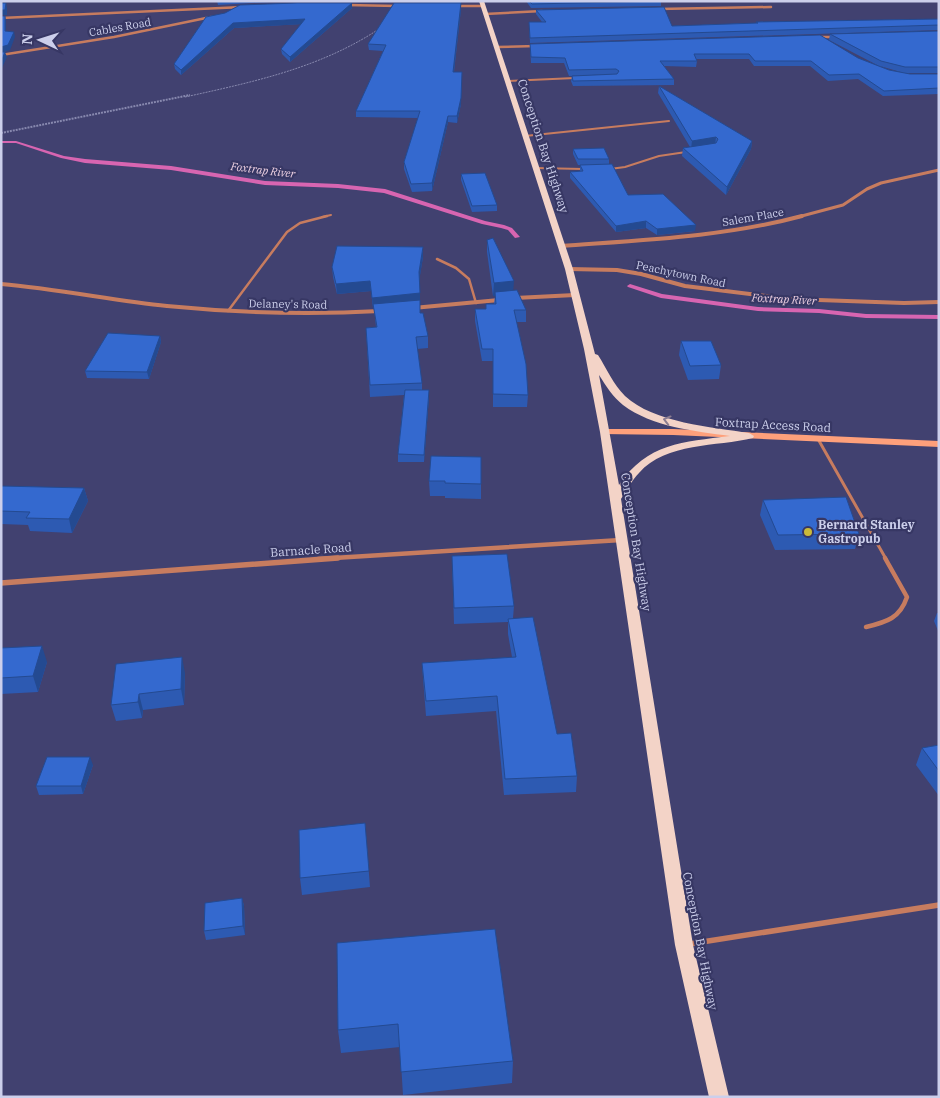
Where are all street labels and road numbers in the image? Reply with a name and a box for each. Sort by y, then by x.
street label: Cables Road [88,15,152,39]
street label: Conception Bay Highway [515,77,572,215]
street label: Salem Place [721,205,785,229]
street label: Peachytown Road [635,258,727,290]
street label: Delaney's Road [249,296,328,312]
street label: Foxtrap Access Road [715,414,832,435]
street label: Conception Bay Highway [618,472,655,613]
street label: Barnacle Road [270,539,352,560]
street label: Conception Bay Highway [680,871,721,1012]

